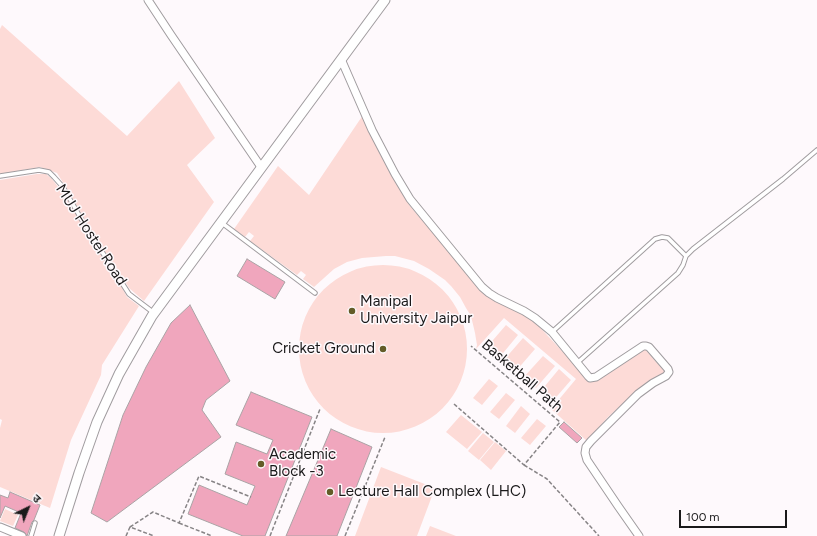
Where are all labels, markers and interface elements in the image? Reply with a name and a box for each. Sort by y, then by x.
street label: MUJ Hostel Road [52,181,130,289]
place label: Manipal University Jaipur [360,293,472,328]
marker: Manipal University Jaipur [347,306,357,316]
street label: Basketball Path [478,336,566,416]
place label: Cricket Ground [272,340,375,358]
marker: Cricket Ground [378,344,388,354]
place label: Academic Block -3 [269,446,336,481]
marker: Academic Block -3 [256,459,266,469]
place label: Lecture Hall Complex (LHC) [338,483,526,501]
marker: Lecture Hall Complex (LHC) [325,487,335,497]
north arrow [8,488,48,528]
text: उ [30,492,43,506]
scale bar [681,502,789,528]
text: 100 m [686,510,720,524]

